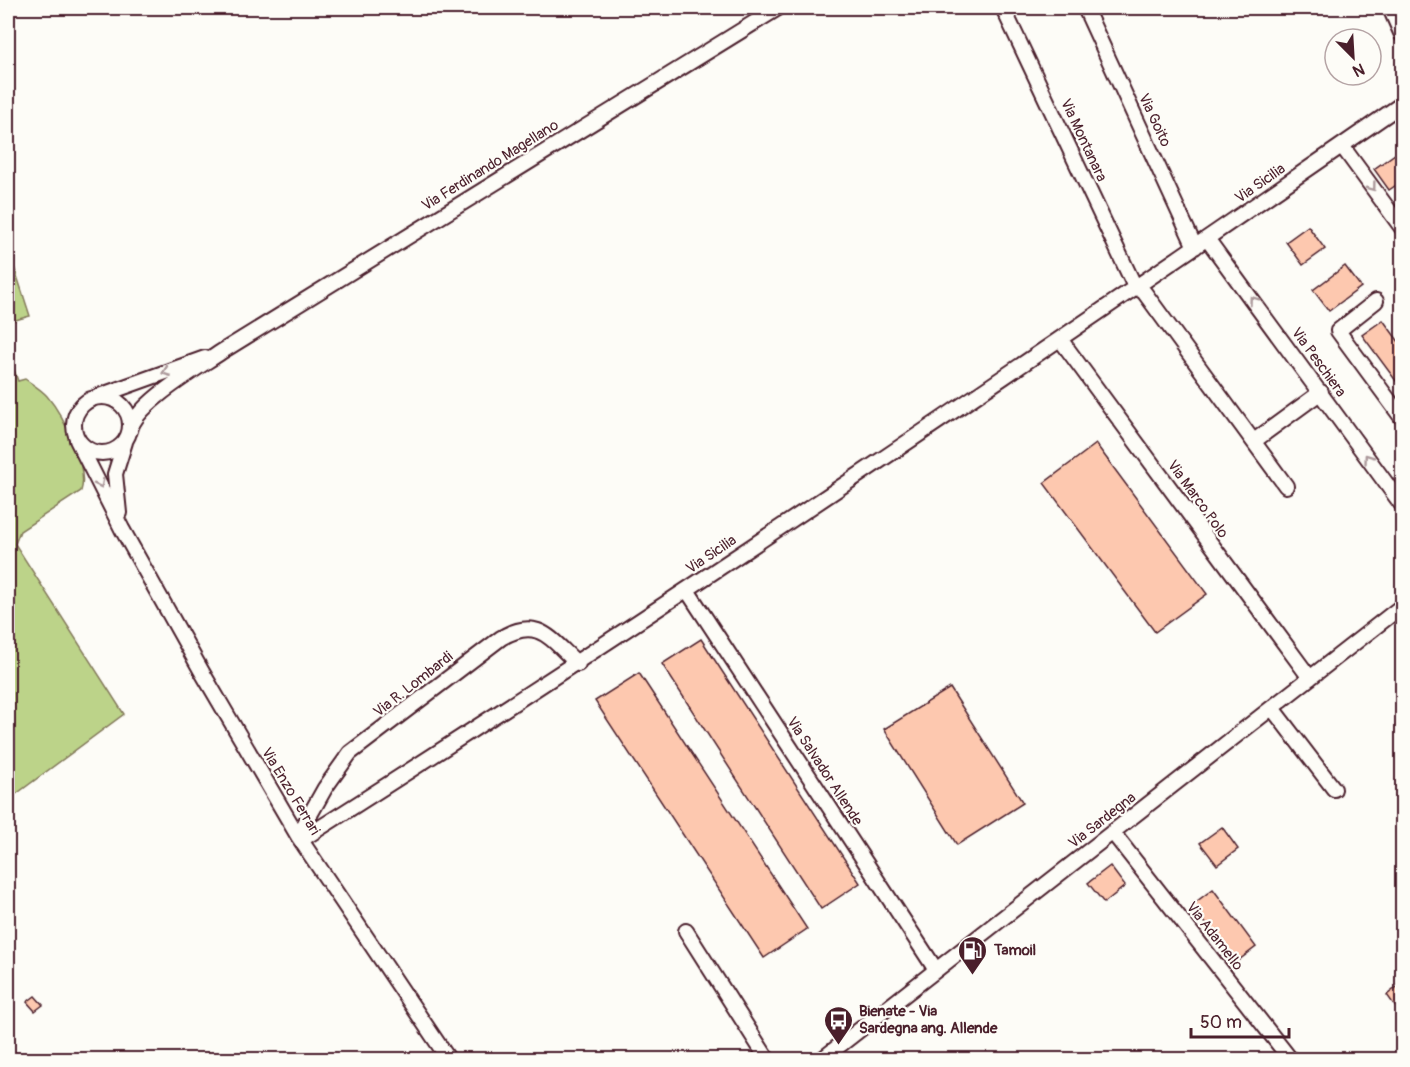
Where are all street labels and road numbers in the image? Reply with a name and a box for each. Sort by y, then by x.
street label: Via Goito [1134,91,1175,150]
street label: Via Montanara [1056,96,1111,185]
street label: Via Ferdinando Magellano [418,116,562,215]
street label: Via Sicilia [1232,159,1289,207]
street label: Via Peschiera [1287,324,1350,401]
street label: Via Marco Polo [1163,457,1232,542]
street label: Via Sicilia [682,531,740,578]
street label: Via R. Lombardi [370,647,457,721]
street label: Via Salvador Allende [782,713,867,830]
street label: Via Enzo Ferrari [257,744,324,839]
street label: Via Sardegna [1065,788,1140,853]
street label: Via Adamello [1182,898,1247,974]

